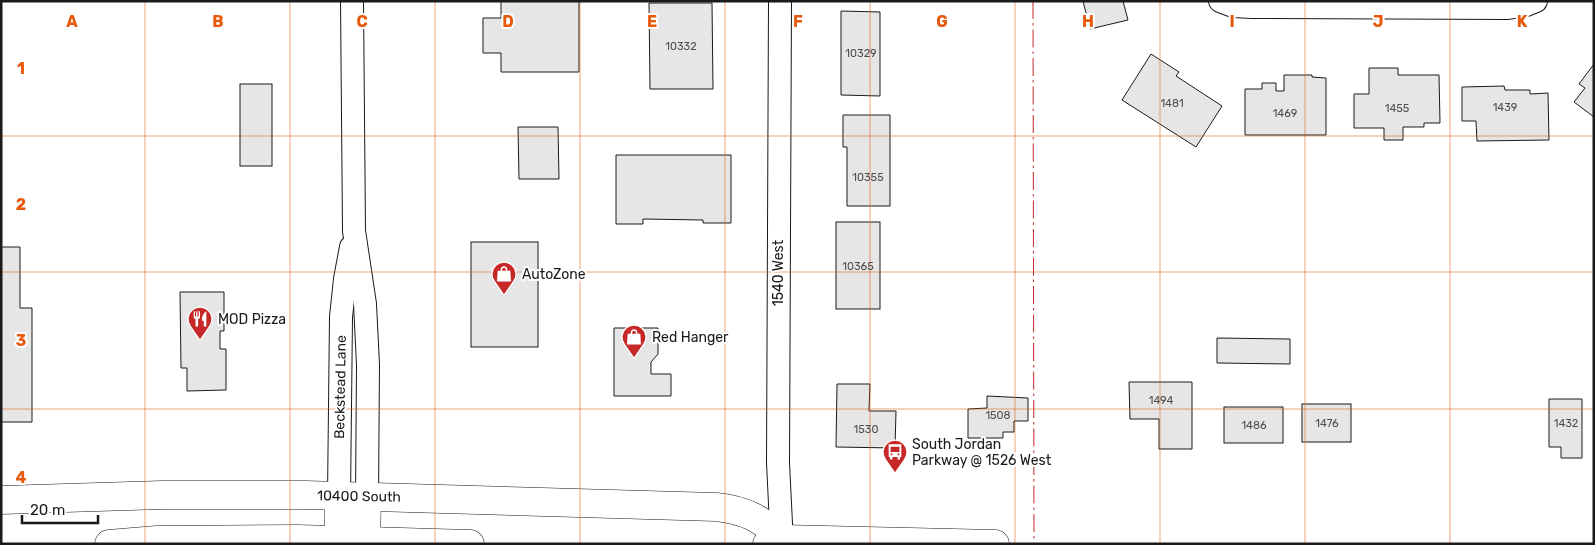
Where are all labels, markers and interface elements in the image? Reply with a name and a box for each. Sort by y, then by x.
text: A [66,12,78,31]
text: B [212,12,224,31]
text: C [356,12,368,31]
text: D [502,12,514,31]
text: E [647,12,657,31]
text: F [793,12,803,31]
text: G [936,12,948,31]
text: H [1082,12,1094,31]
text: I [1229,12,1235,31]
text: J [1373,12,1383,31]
text: K [1517,12,1528,31]
house number: 10332 [665,40,697,53]
house number: 10329 [845,47,877,60]
text: 1 [17,59,25,78]
house number: 1481 [1160,97,1184,110]
house number: 1439 [1493,101,1517,114]
house number: 1455 [1385,102,1410,115]
house number: 1469 [1273,107,1297,120]
house number: 10355 [852,171,884,184]
text: 2 [16,195,26,214]
street label: 1540 West [770,239,787,306]
house number: 10365 [842,260,874,273]
shop icon: AutoZone [491,261,517,295]
place label: AutoZone [522,266,586,283]
restaurant icon: MOD Pizza [187,306,213,340]
place label: MOD Pizza [218,311,286,328]
shop icon: Red Hanger [621,324,647,358]
place label: Red Hanger [652,329,729,346]
text: 3 [16,331,26,350]
street label: Beckstead Lane [331,335,350,439]
house number: 1494 [1149,394,1173,407]
house number: 1508 [985,409,1011,422]
house number: 1476 [1315,417,1339,430]
house number: 1432 [1554,417,1578,430]
house number: 1486 [1241,419,1267,432]
house number: 1530 [854,423,878,436]
place label: South Jordan Parkway @ 1526 West [912,436,1052,469]
bus stop icon: South Jordan Parkway @ 1526 West [882,439,908,473]
text: 4 [16,468,27,487]
street label: 10400 South [317,487,401,506]
scale bar [22,492,99,524]
text: 20 m [30,501,65,519]

